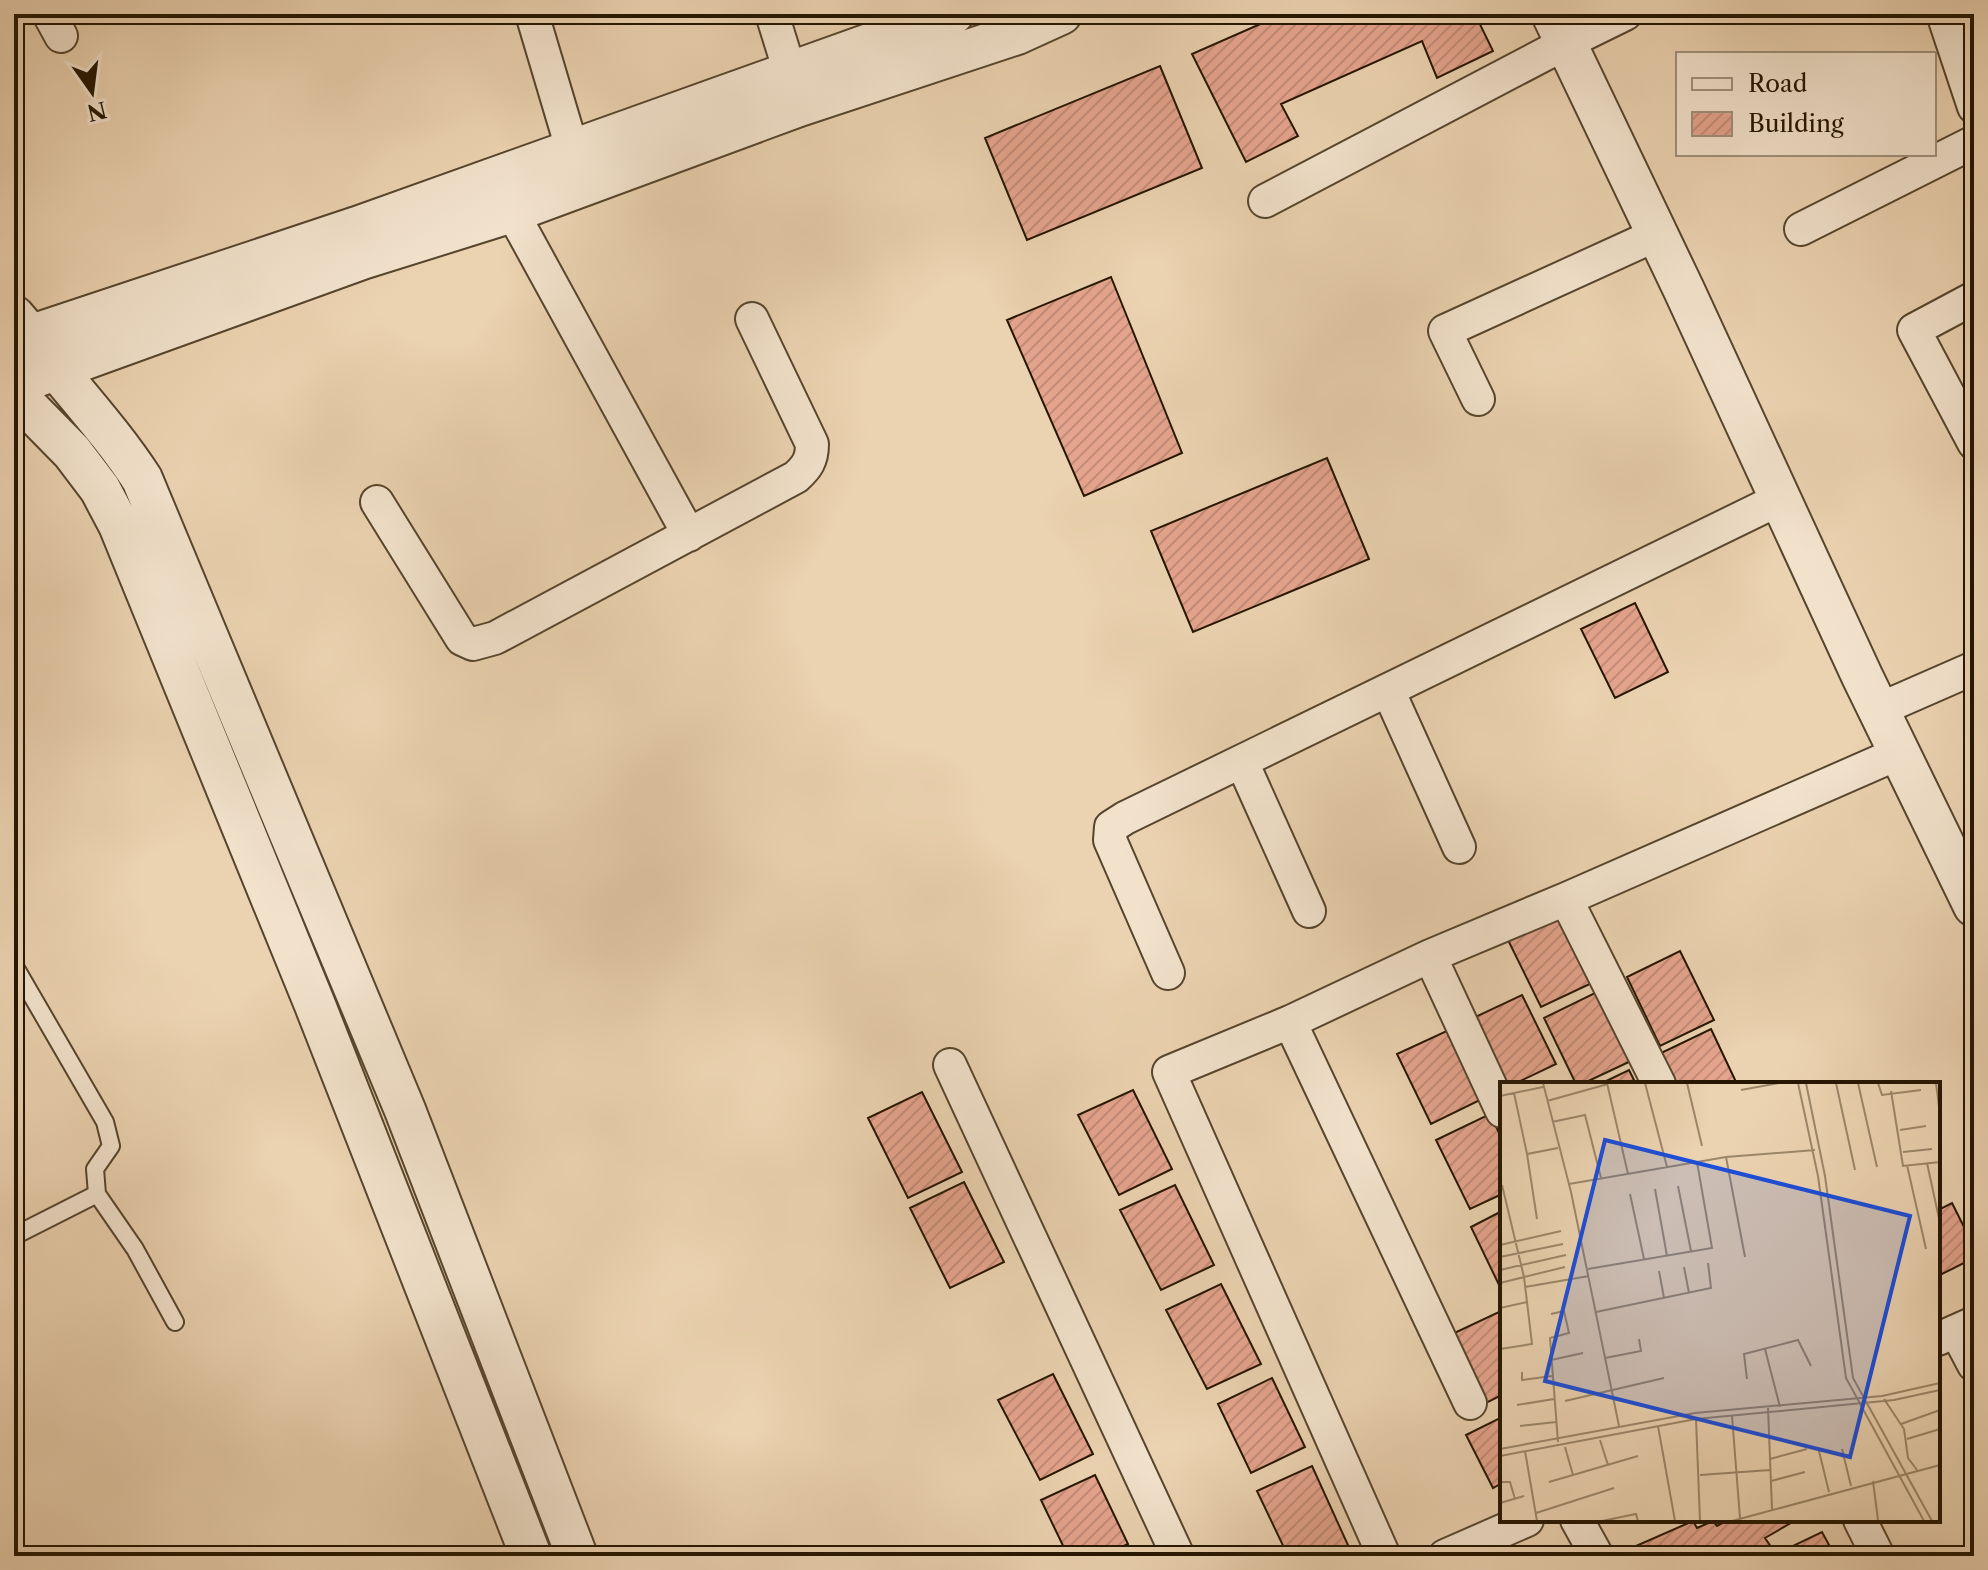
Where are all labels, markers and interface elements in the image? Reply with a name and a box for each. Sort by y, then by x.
north arrow [52,52,132,132]
legend [1676,52,1936,156]
text: Road [1748,69,1808,98]
text: N [84,96,109,126]
text: Building [1748,109,1844,138]
inset map [1500,1082,1940,1522]

